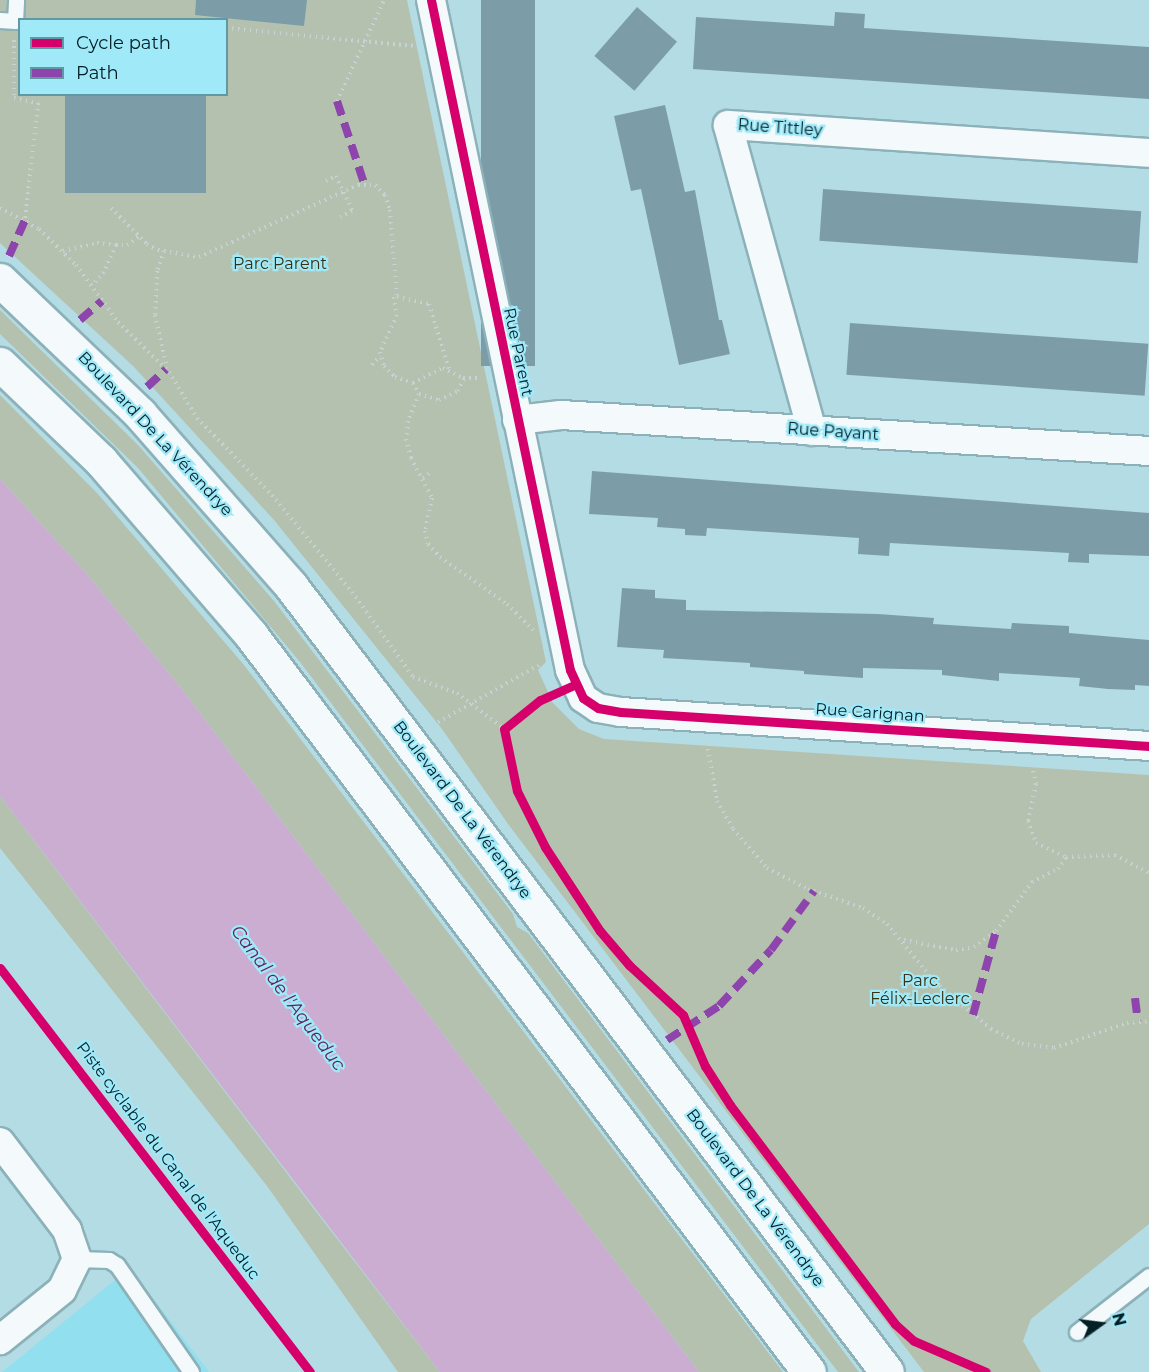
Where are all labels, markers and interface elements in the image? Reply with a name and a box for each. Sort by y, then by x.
legend [18,18,228,96]
text: Cycle path [76,32,171,54]
text: Path [76,62,119,84]
street label: Rue Tittley [737,115,823,141]
park label: Parc Parent [233,254,327,274]
street label: Rue Parent [499,306,537,398]
street label: Boulevard De La Vérendrye [74,348,236,520]
street label: Rue Payant [787,419,879,445]
street label: Rue Carignan [815,700,925,726]
street label: Boulevard De La Vérendrye [389,717,535,903]
water label: Canal de l'Aqueduc [226,921,350,1075]
park label: Parc Félix-Leclerc [870,971,970,1009]
street label: Piste cyclable du Canal de l'Aqueduc [72,1038,264,1284]
street label: Boulevard De La Vérendrye [682,1105,828,1291]
north arrow [1071,1294,1131,1354]
text: N [1108,1311,1130,1328]

